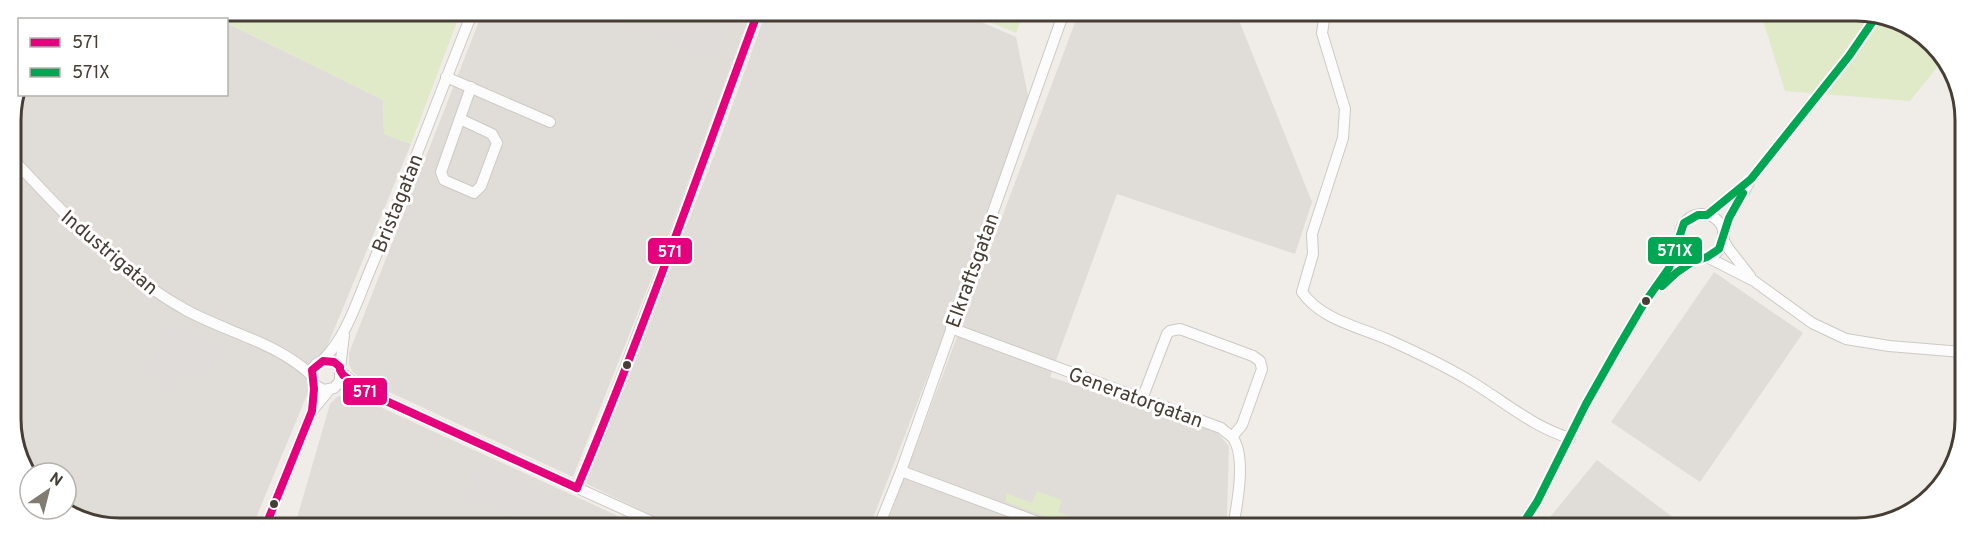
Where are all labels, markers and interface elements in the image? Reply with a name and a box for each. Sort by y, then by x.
legend [18,18,228,96]
text: 571 [72,32,99,55]
text: 571X [72,62,110,85]
street label: Bristagatan [367,151,430,257]
street label: Industrigatan [55,205,163,302]
street label: Elkraftsgatan [941,210,1007,332]
line badge: 571X [1647,236,1703,265]
line badge: 571 [647,237,693,265]
text: 571X [1657,242,1693,262]
text: 571 [657,243,683,263]
unlabelled marker [1640,295,1652,307]
unlabelled marker [621,359,633,371]
street label: Generatorgatan [1064,362,1206,435]
line badge: 571 [342,377,388,406]
text: 571 [352,383,378,403]
north arrow [18,461,78,521]
text: N [45,469,66,492]
unlabelled marker [268,498,280,510]

